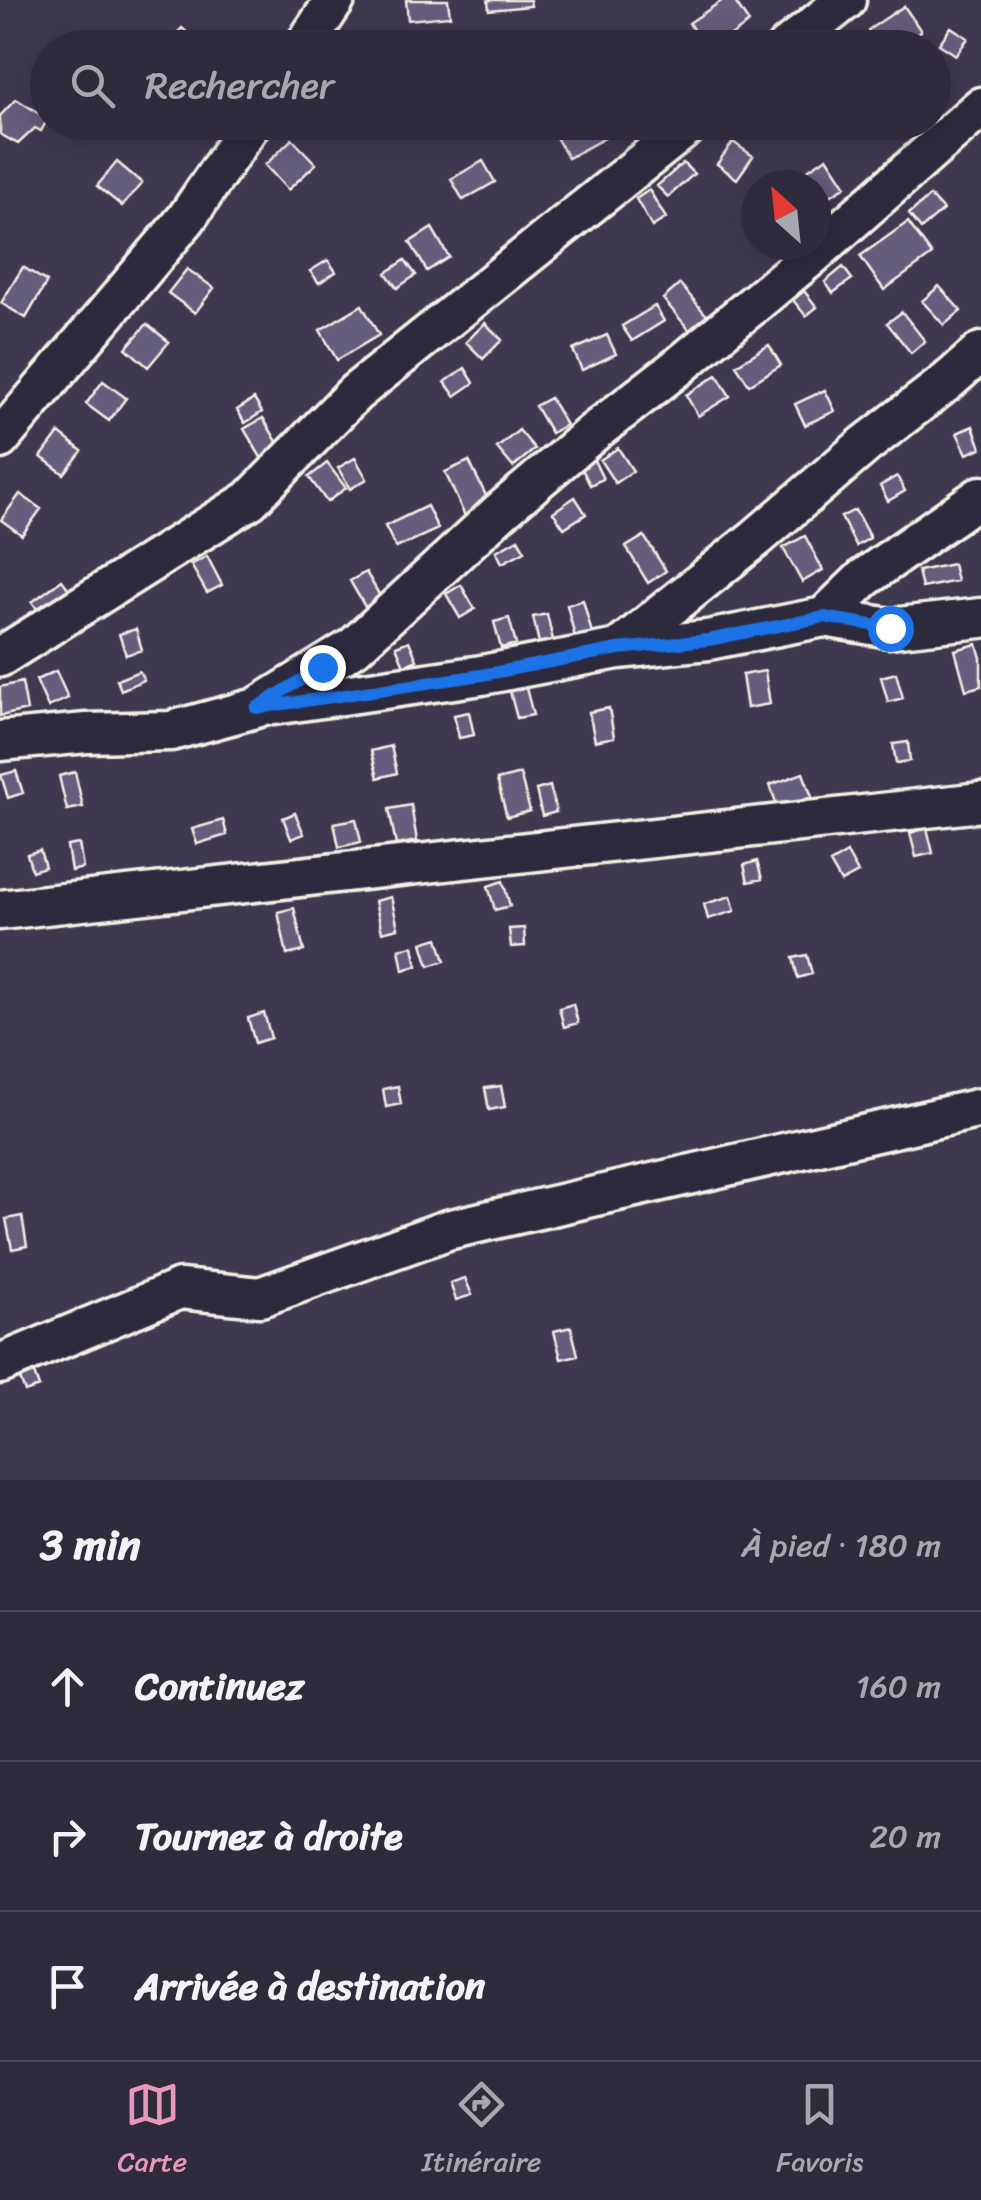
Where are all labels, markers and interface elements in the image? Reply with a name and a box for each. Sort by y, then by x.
search box [30,30,951,140]
text: Rechercher [145,52,334,119]
icon: search [65,58,120,113]
north arrow [741,170,831,260]
route start [868,606,914,652]
route end [300,645,346,691]
text: 3 min [40,1508,140,1582]
text: À pied · 180 m [741,1517,941,1574]
text: Continuez [135,1653,304,1720]
text: 160 m [856,1658,941,1715]
icon: ahead [40,1659,95,1714]
text: Tournez à droite [135,1803,403,1870]
text: 20 m [869,1808,941,1865]
icon: right [40,1809,95,1864]
text: Arrivée à destination [135,1953,485,2020]
icon: arrive [40,1959,95,2014]
tab: Carte [117,2077,187,2186]
tab: Itinéraire [422,2077,542,2186]
tab: Favoris [776,2077,864,2186]

